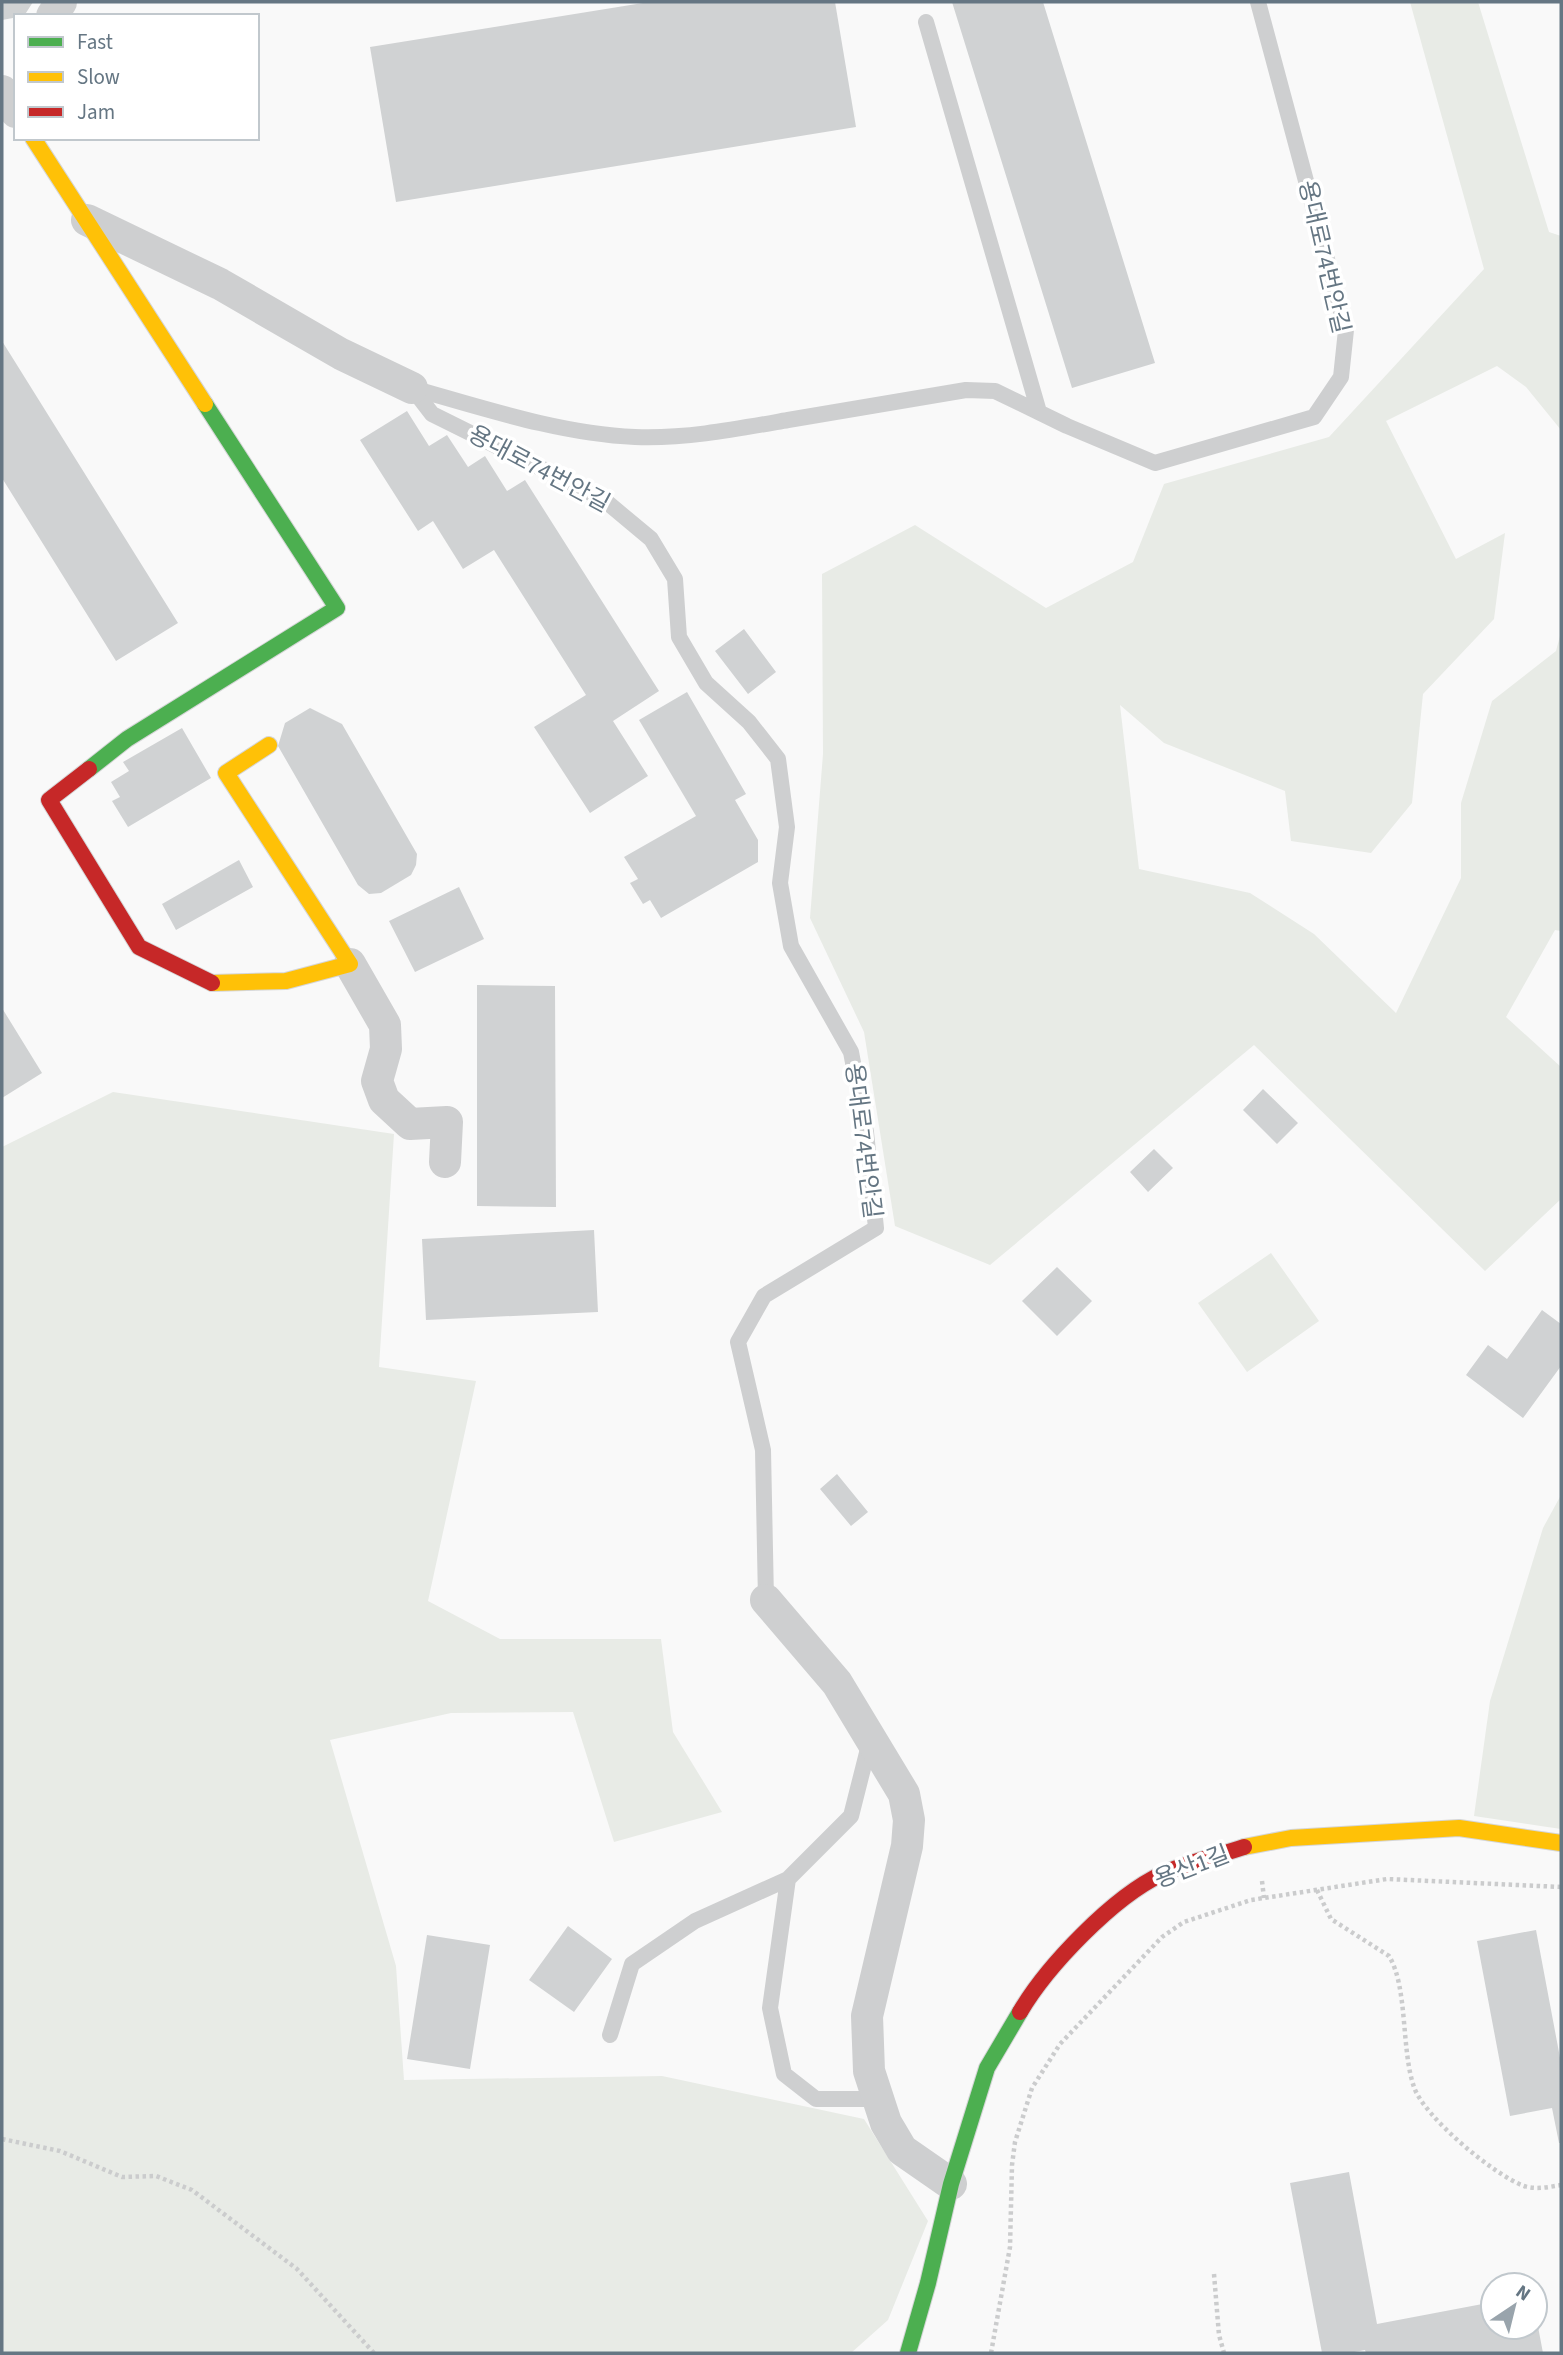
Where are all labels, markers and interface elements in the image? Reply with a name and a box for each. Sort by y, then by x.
legend [14,14,259,140]
text: Fast [77,27,113,57]
text: Slow [77,62,120,92]
text: Jam [77,97,115,127]
street label: 용대로74번안길 [1289,177,1359,337]
street label: 용대로74번안길 [462,417,616,521]
street label: 용대로74번안길 [836,1061,890,1221]
street label: 용산1길 [1149,1837,1235,1897]
north arrow [1479,2271,1549,2341]
text: N [1510,2279,1536,2308]

